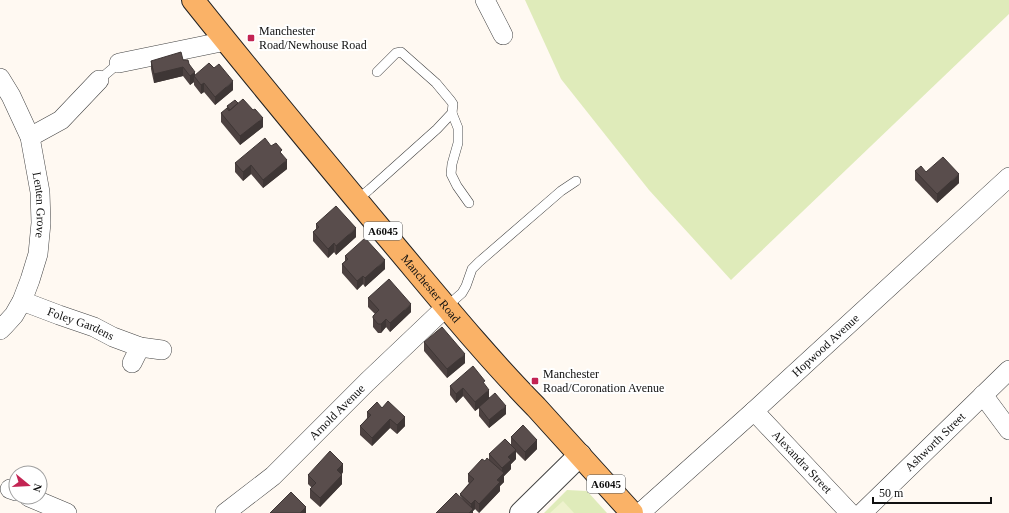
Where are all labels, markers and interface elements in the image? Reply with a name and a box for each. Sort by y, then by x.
place label: Manchester Road/Newhouse Road [259,24,367,52]
marker: Manchester Road/Newhouse Road [246,33,256,43]
street label: Lenten Grove [29,171,48,239]
road number: A6045 [364,222,402,240]
street label: Manchester Road [398,252,463,325]
street label: Foley Gardens [46,304,117,343]
street label: Hopwood Avenue [789,311,862,380]
place label: Manchester Road/Coronation Avenue [543,367,664,395]
marker: Manchester Road/Coronation Avenue [530,376,540,386]
street label: Arnold Avenue [306,381,368,443]
street label: Ashworth Street [902,409,969,474]
street label: Alexandra Street [769,428,835,497]
north arrow [8,465,48,505]
road number: A6045 [587,475,625,493]
scale bar [873,479,991,505]
text: N [31,482,44,494]
text: 50 m [879,486,904,500]

